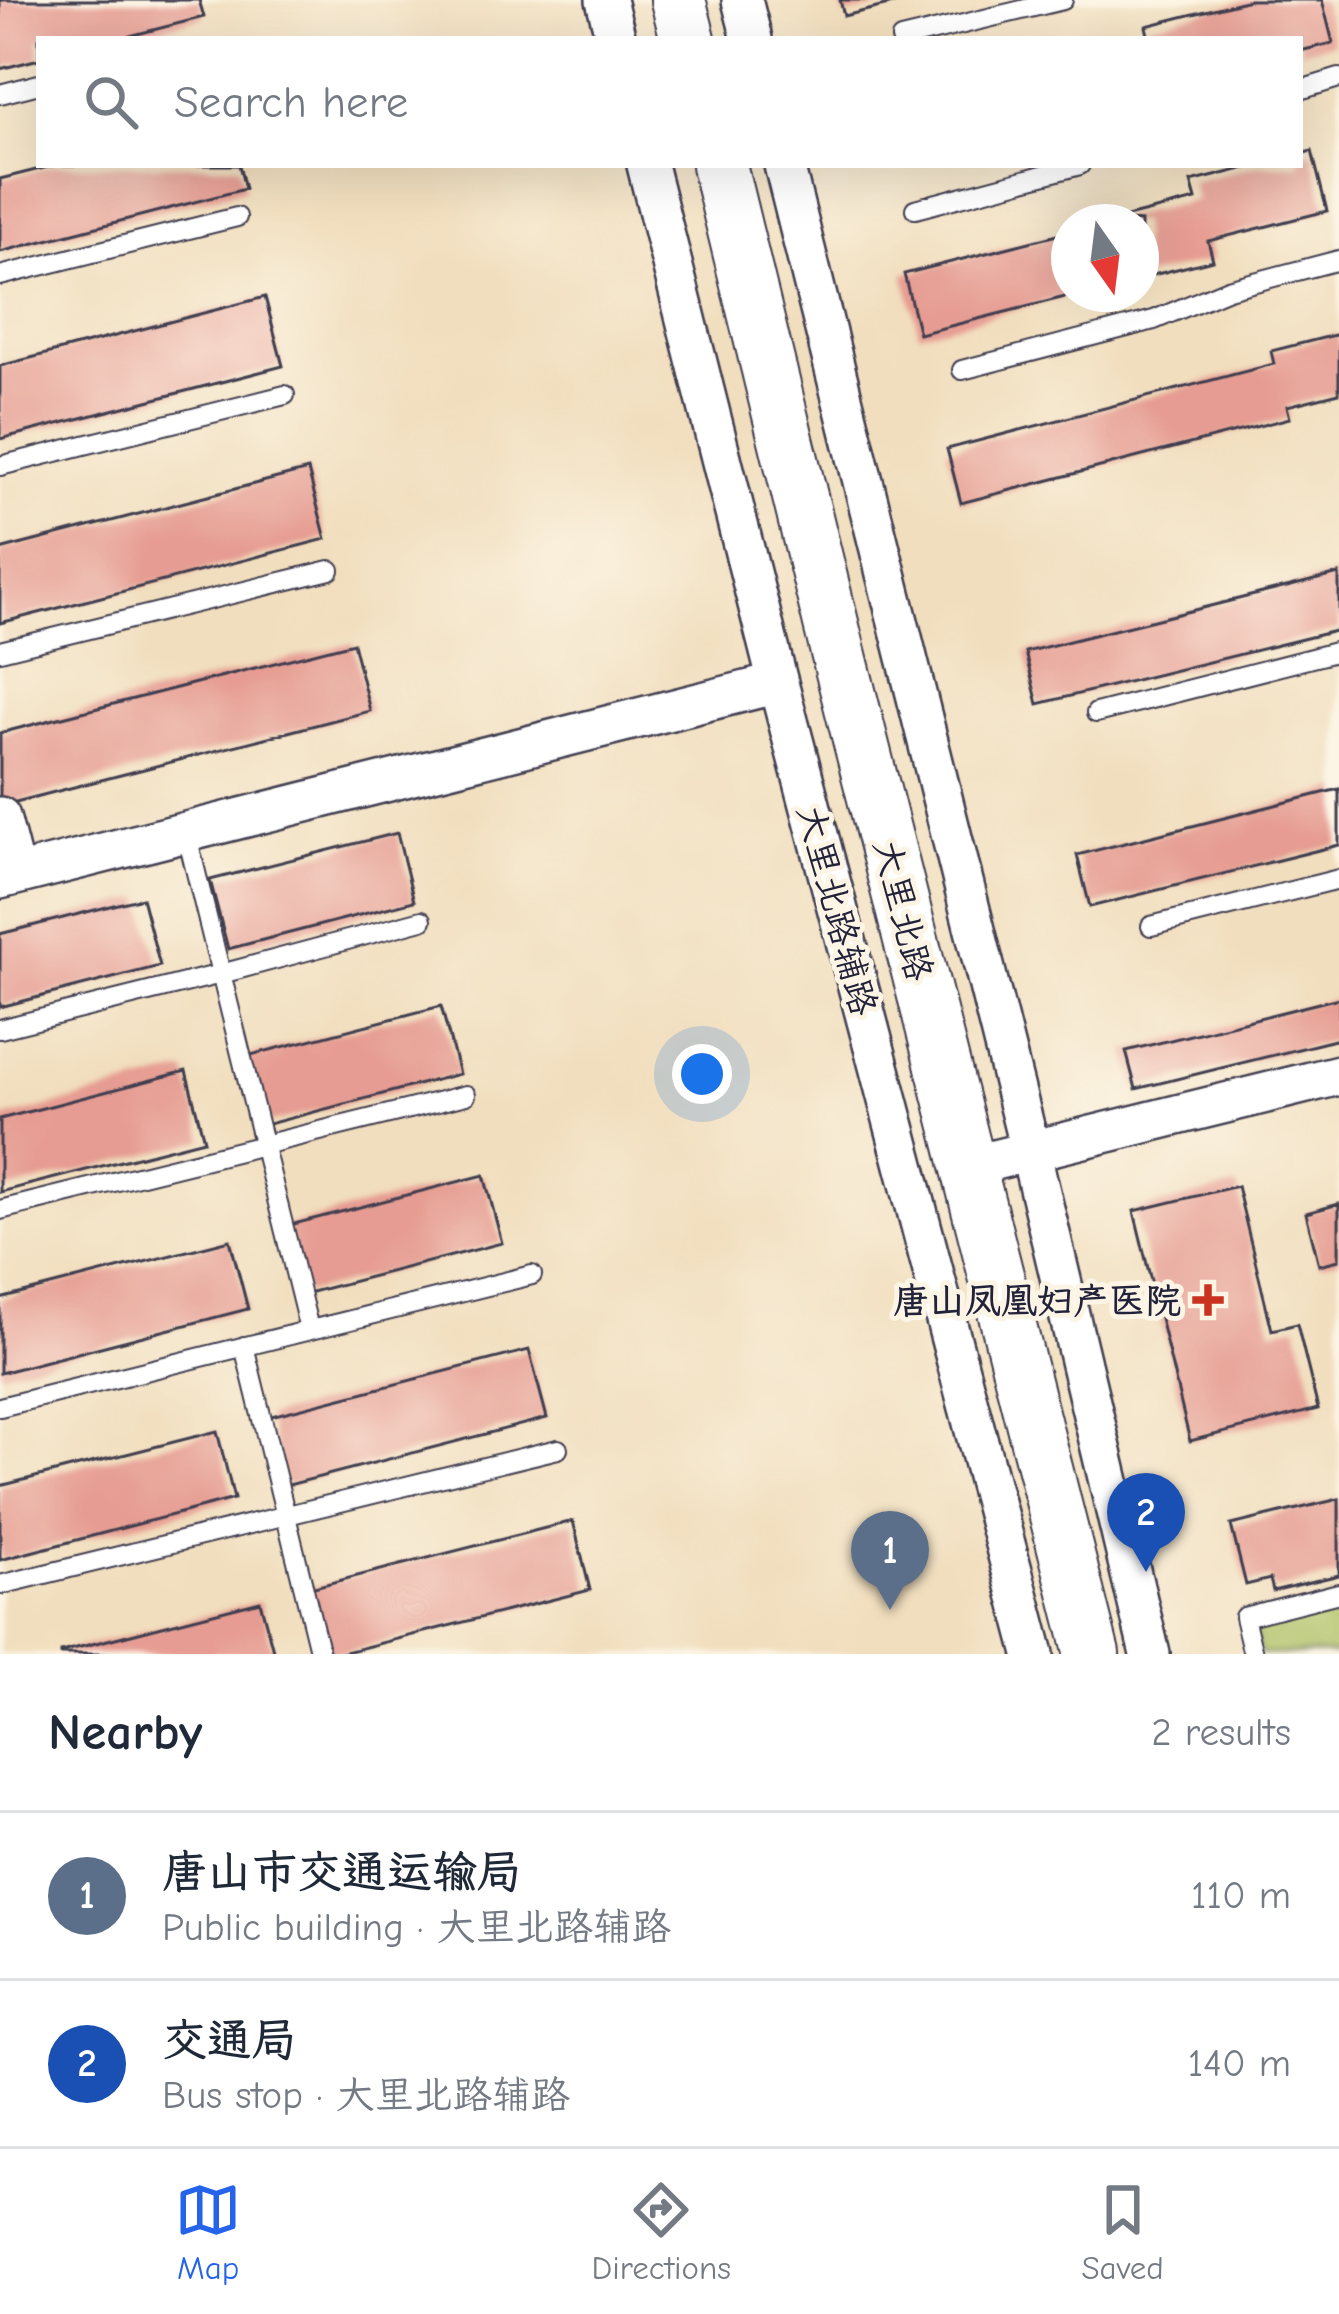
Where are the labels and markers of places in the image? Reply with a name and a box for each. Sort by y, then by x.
place label: 唐山凤凰妇产医院 [893,1281,1181,1322]
marker: 唐山凤凰妇产医院 [1192,1284,1224,1316]
pin: 2 [1107,1473,1185,1572]
pin: 1 [851,1511,929,1610]

